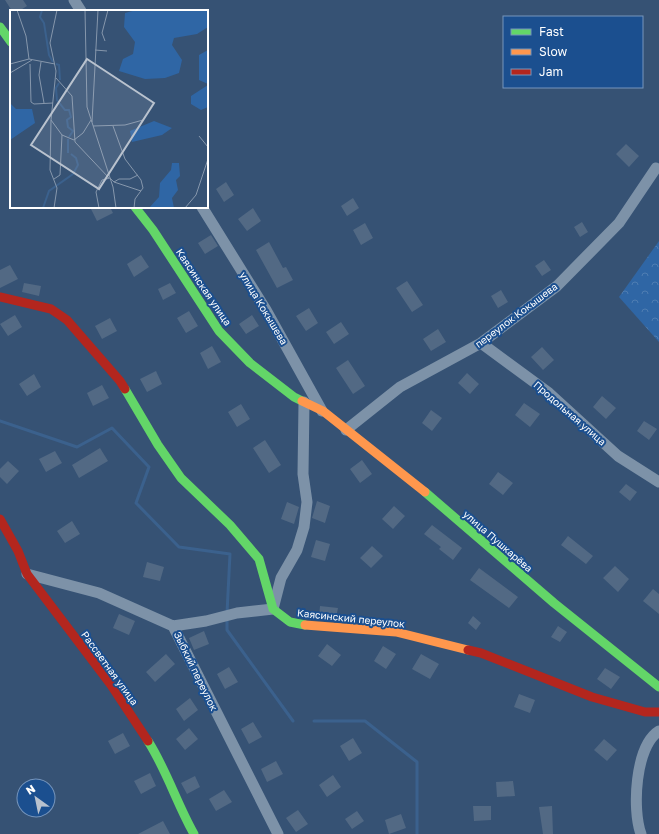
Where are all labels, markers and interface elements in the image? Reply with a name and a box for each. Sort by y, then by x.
inset map [10,10,208,208]
legend [503,16,643,88]
text: Fast [539,24,564,39]
text: Slow [539,44,567,59]
text: Jam [539,64,563,79]
street label: Каясинская улица [174,246,234,328]
street label: улица Кокышева [238,269,290,347]
street label: переулок Кокышева [472,280,560,350]
street label: Продольная улица [531,378,609,448]
street label: улица Пушкарёва [461,508,535,574]
street label: Каясинский переулок [296,606,406,630]
street label: Рассветная улица [79,629,141,707]
street label: Зыбкий переулок [172,629,220,713]
north arrow [16,778,56,818]
text: N [23,781,37,797]

